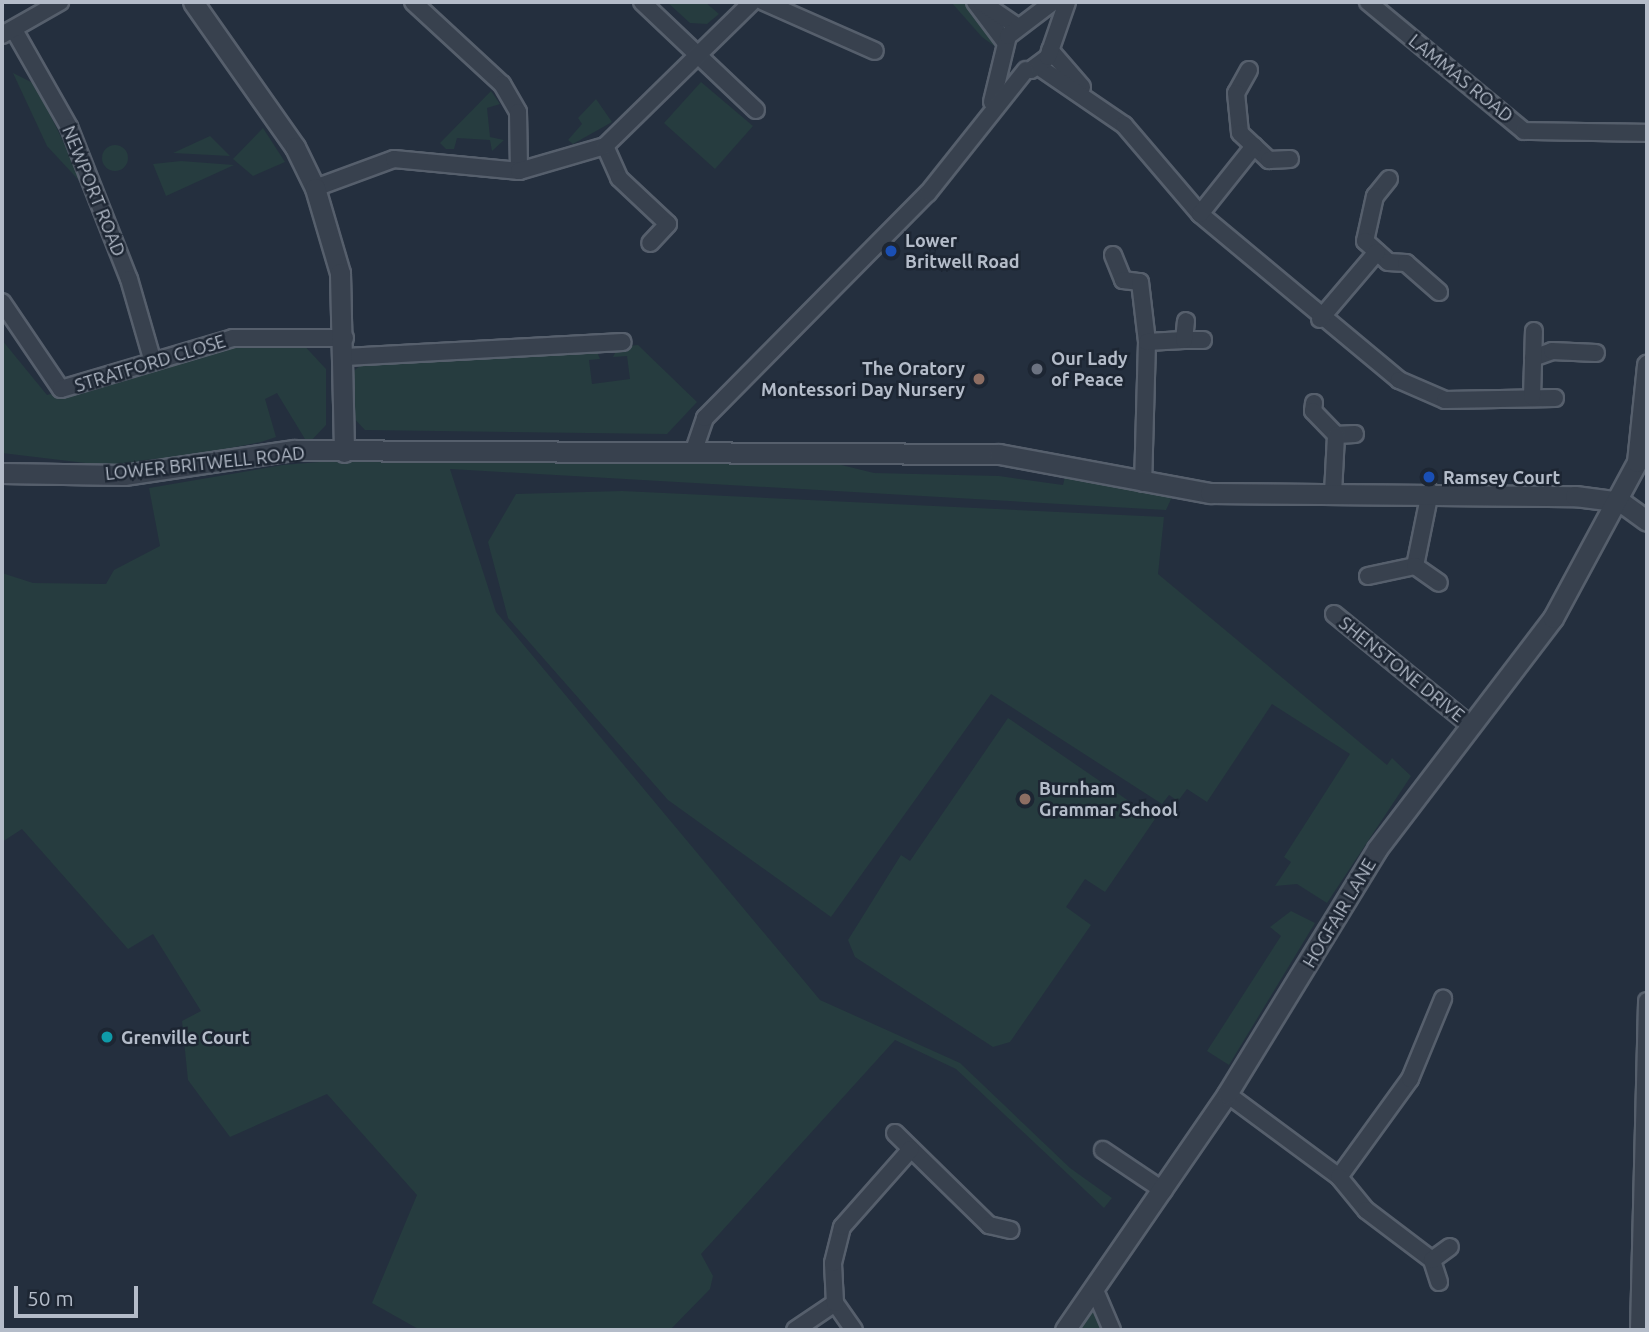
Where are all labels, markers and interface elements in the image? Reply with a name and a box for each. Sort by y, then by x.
street label: LAMMAS ROAD [1405,29,1517,127]
street label: NEWPORT ROAD [58,122,130,260]
place label: Lower Britwell Road [905,230,1020,272]
marker: Lower Britwell Road [883,243,899,259]
street label: STRATFORD CLOSE [72,330,228,396]
place label: Our Lady of Peace [1051,348,1128,390]
place label: The Oratory Montessori Day Nursery [761,358,965,400]
marker: Our Lady of Peace [1029,361,1045,377]
marker: The Oratory Montessori Day Nursery [971,371,987,387]
street label: LOWER BRITWELL ROAD [104,442,306,484]
place label: Ramsey Court [1443,466,1560,488]
marker: Ramsey Court [1421,469,1437,485]
street label: SHENSTONE DRIVE [1335,612,1469,726]
place label: Burnham Grammar School [1039,778,1178,820]
marker: Burnham Grammar School [1017,791,1033,807]
street label: HOGFAIR LANE [1298,855,1380,971]
place label: Grenville Court [121,1026,249,1048]
marker: Grenville Court [99,1029,115,1045]
scale bar [18,1272,142,1316]
text: 50 m [27,1286,74,1310]

